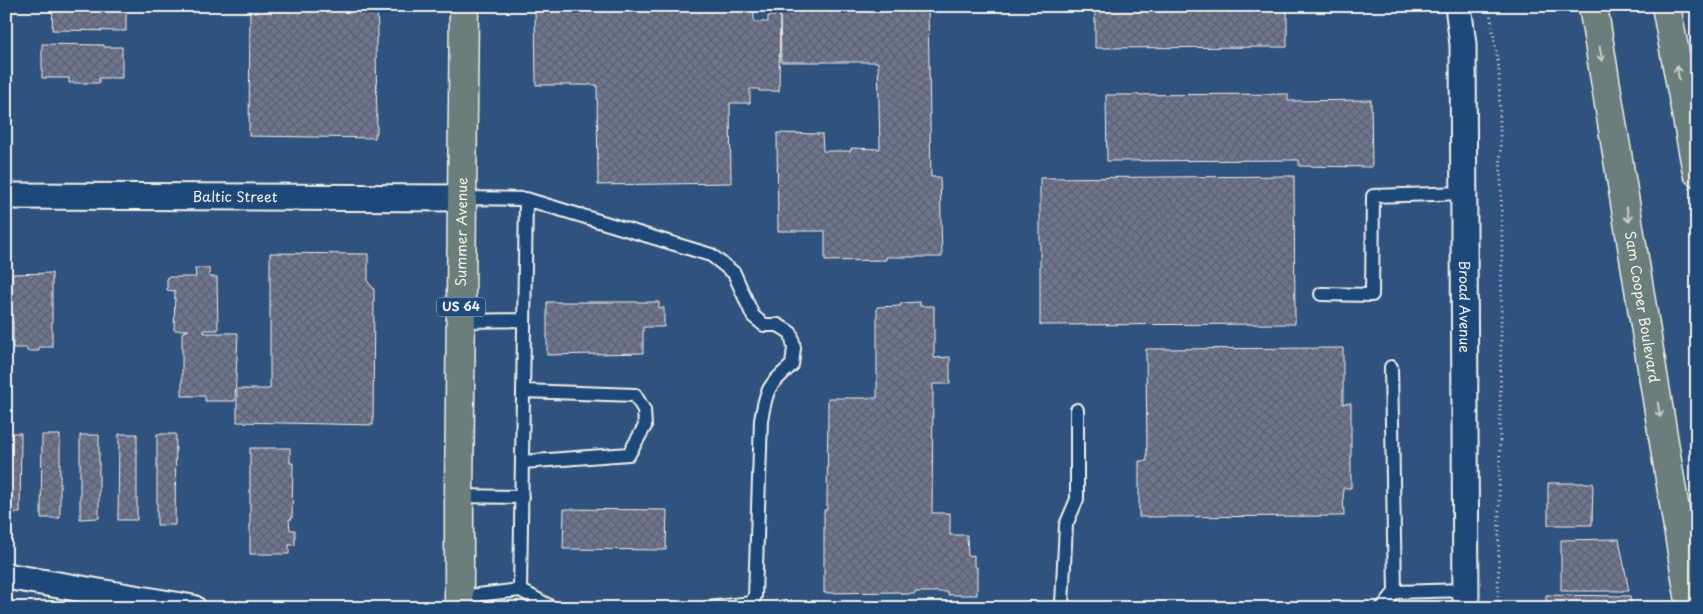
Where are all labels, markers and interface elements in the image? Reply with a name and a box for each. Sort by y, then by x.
one-way arrow [1597,46,1607,62]
one-way arrow [1673,65,1683,81]
street label: Summer Avenue [450,177,472,287]
street label: Baltic Street [192,186,278,207]
one-way arrow [1623,206,1633,222]
street label: Sam Cooper Boulevard [1620,230,1665,385]
street label: Broad Avenue [1454,260,1476,353]
road number: US 64 [437,298,485,316]
one-way arrow [1654,401,1664,417]

